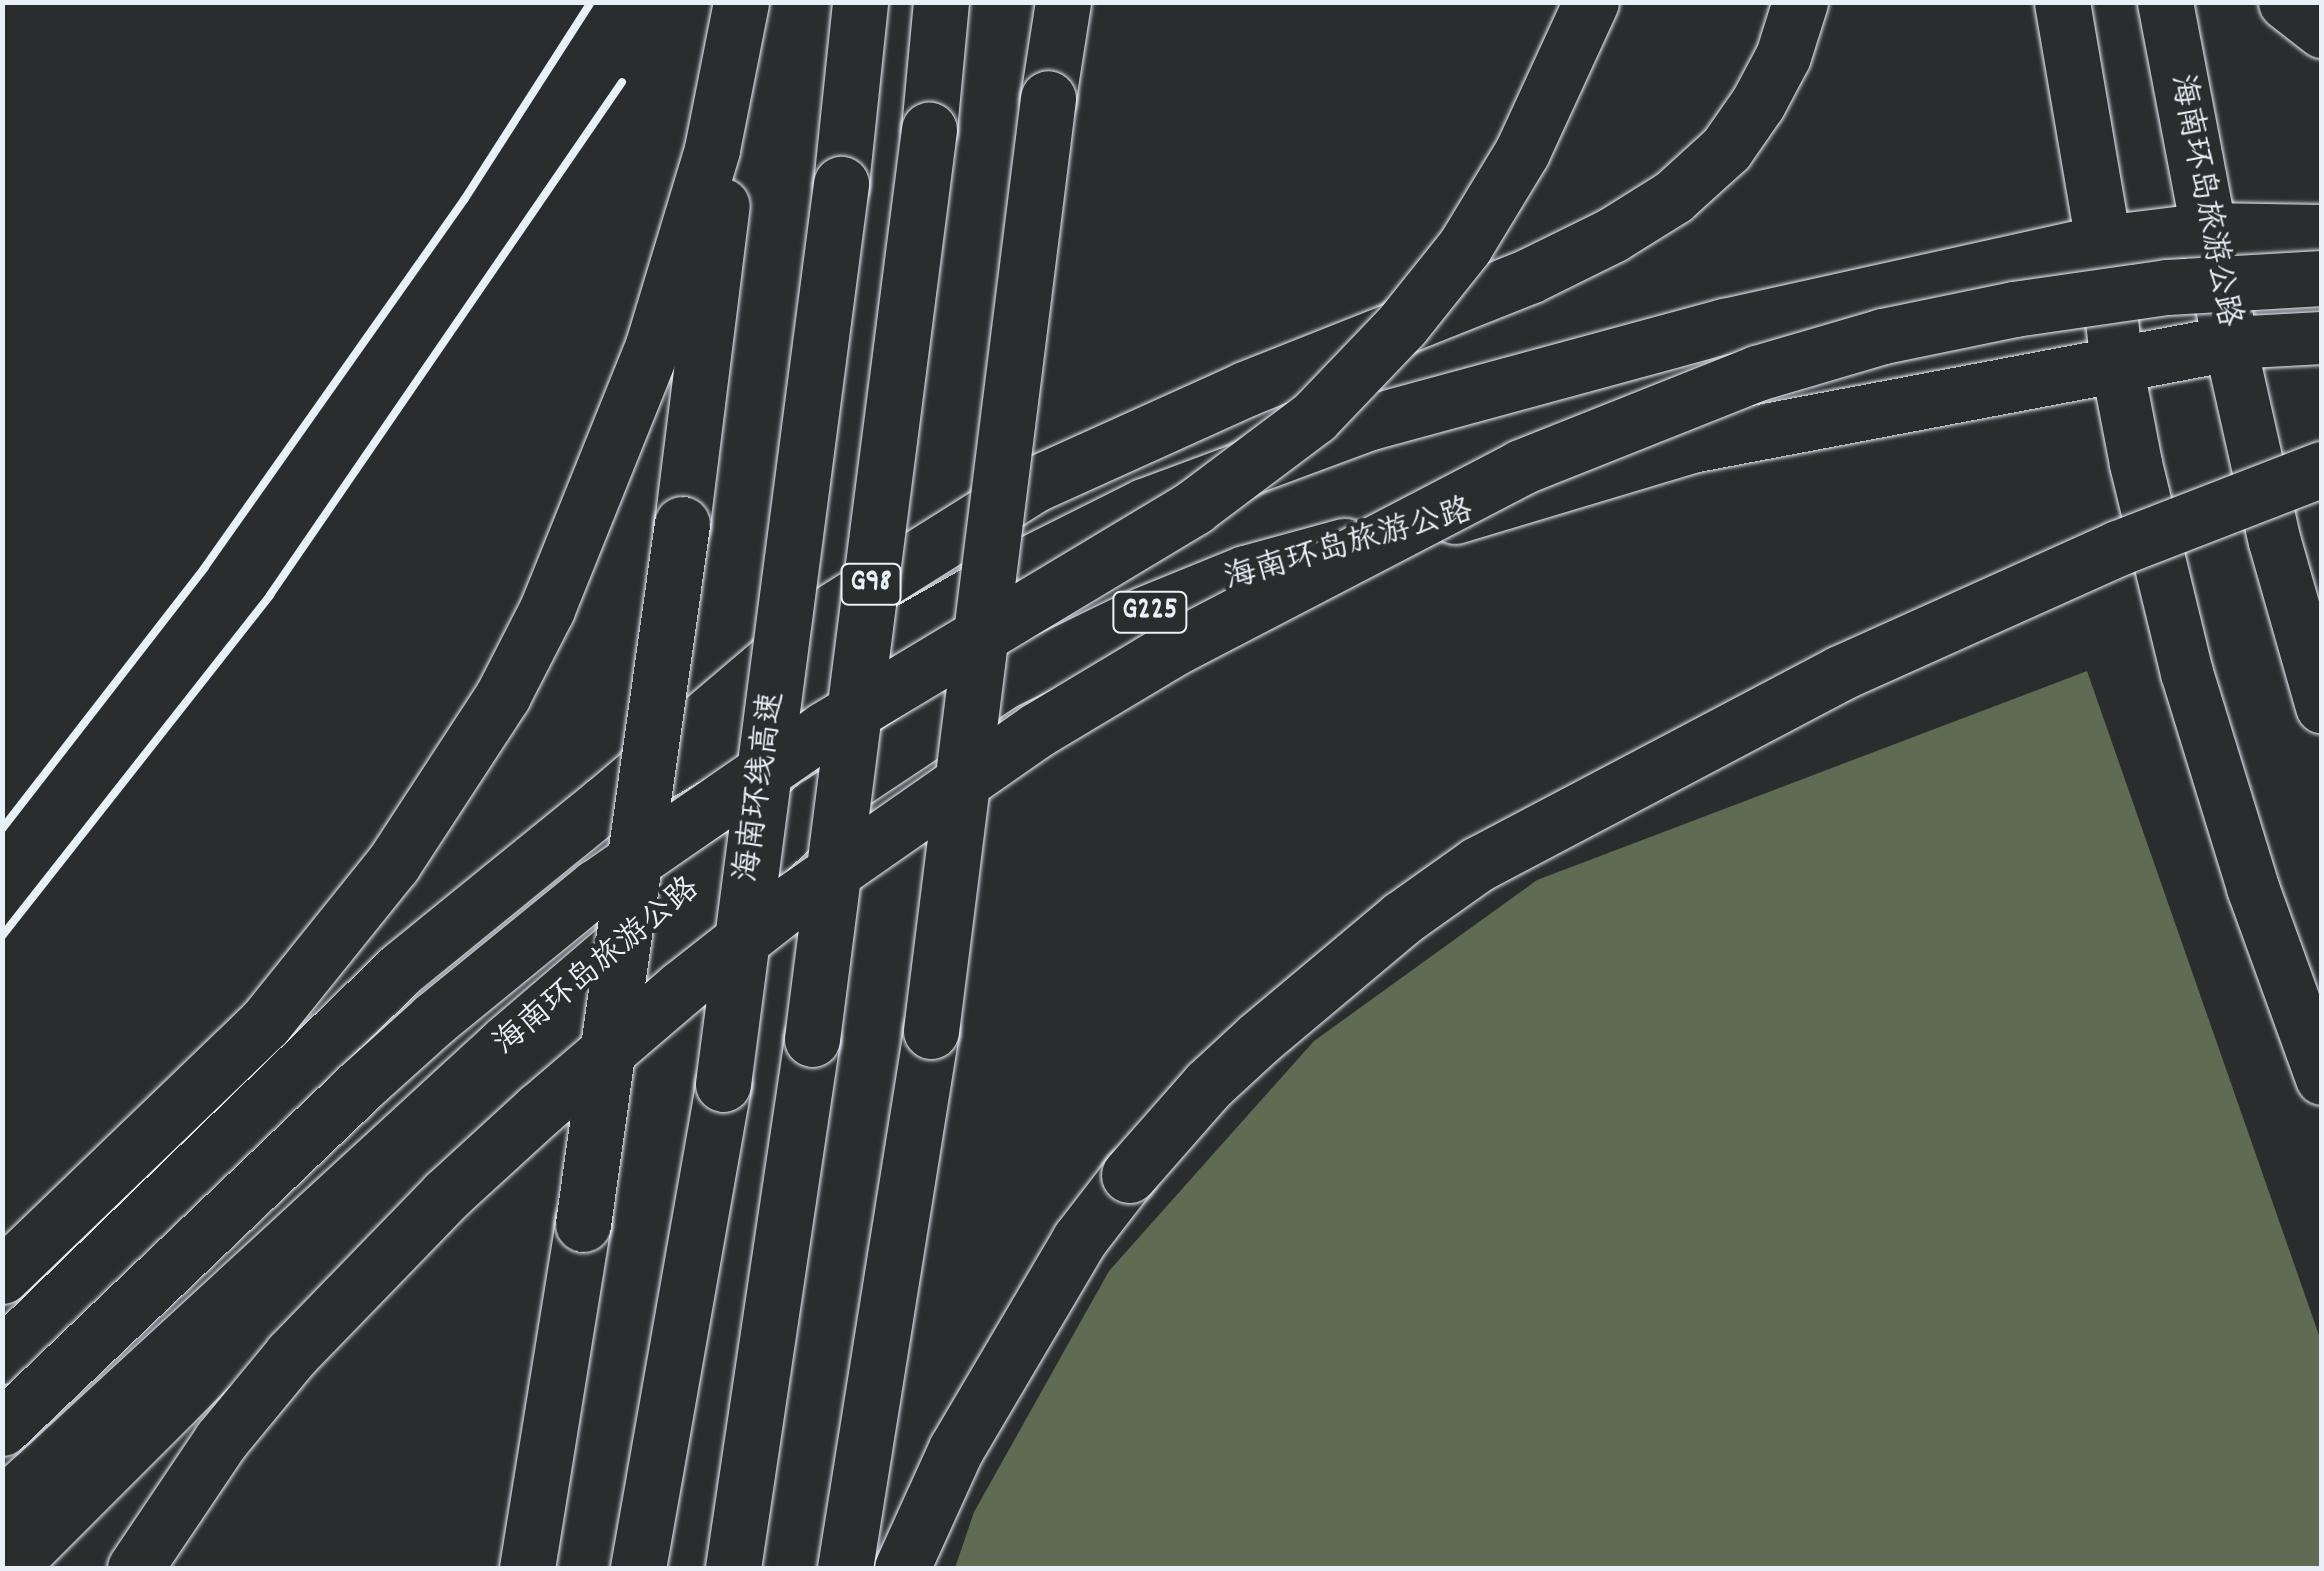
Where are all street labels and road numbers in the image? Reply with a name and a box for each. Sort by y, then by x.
street label: 海南环岛旅游公路 [2160,72,2246,330]
street label: 海南环岛旅游公路 [1221,493,1477,601]
road number: G98 [838,559,904,609]
road number: G225 [1110,587,1190,637]
street label: 海南环线高速 [730,689,794,885]
street label: 海南环岛旅游公路 [488,871,708,1065]

